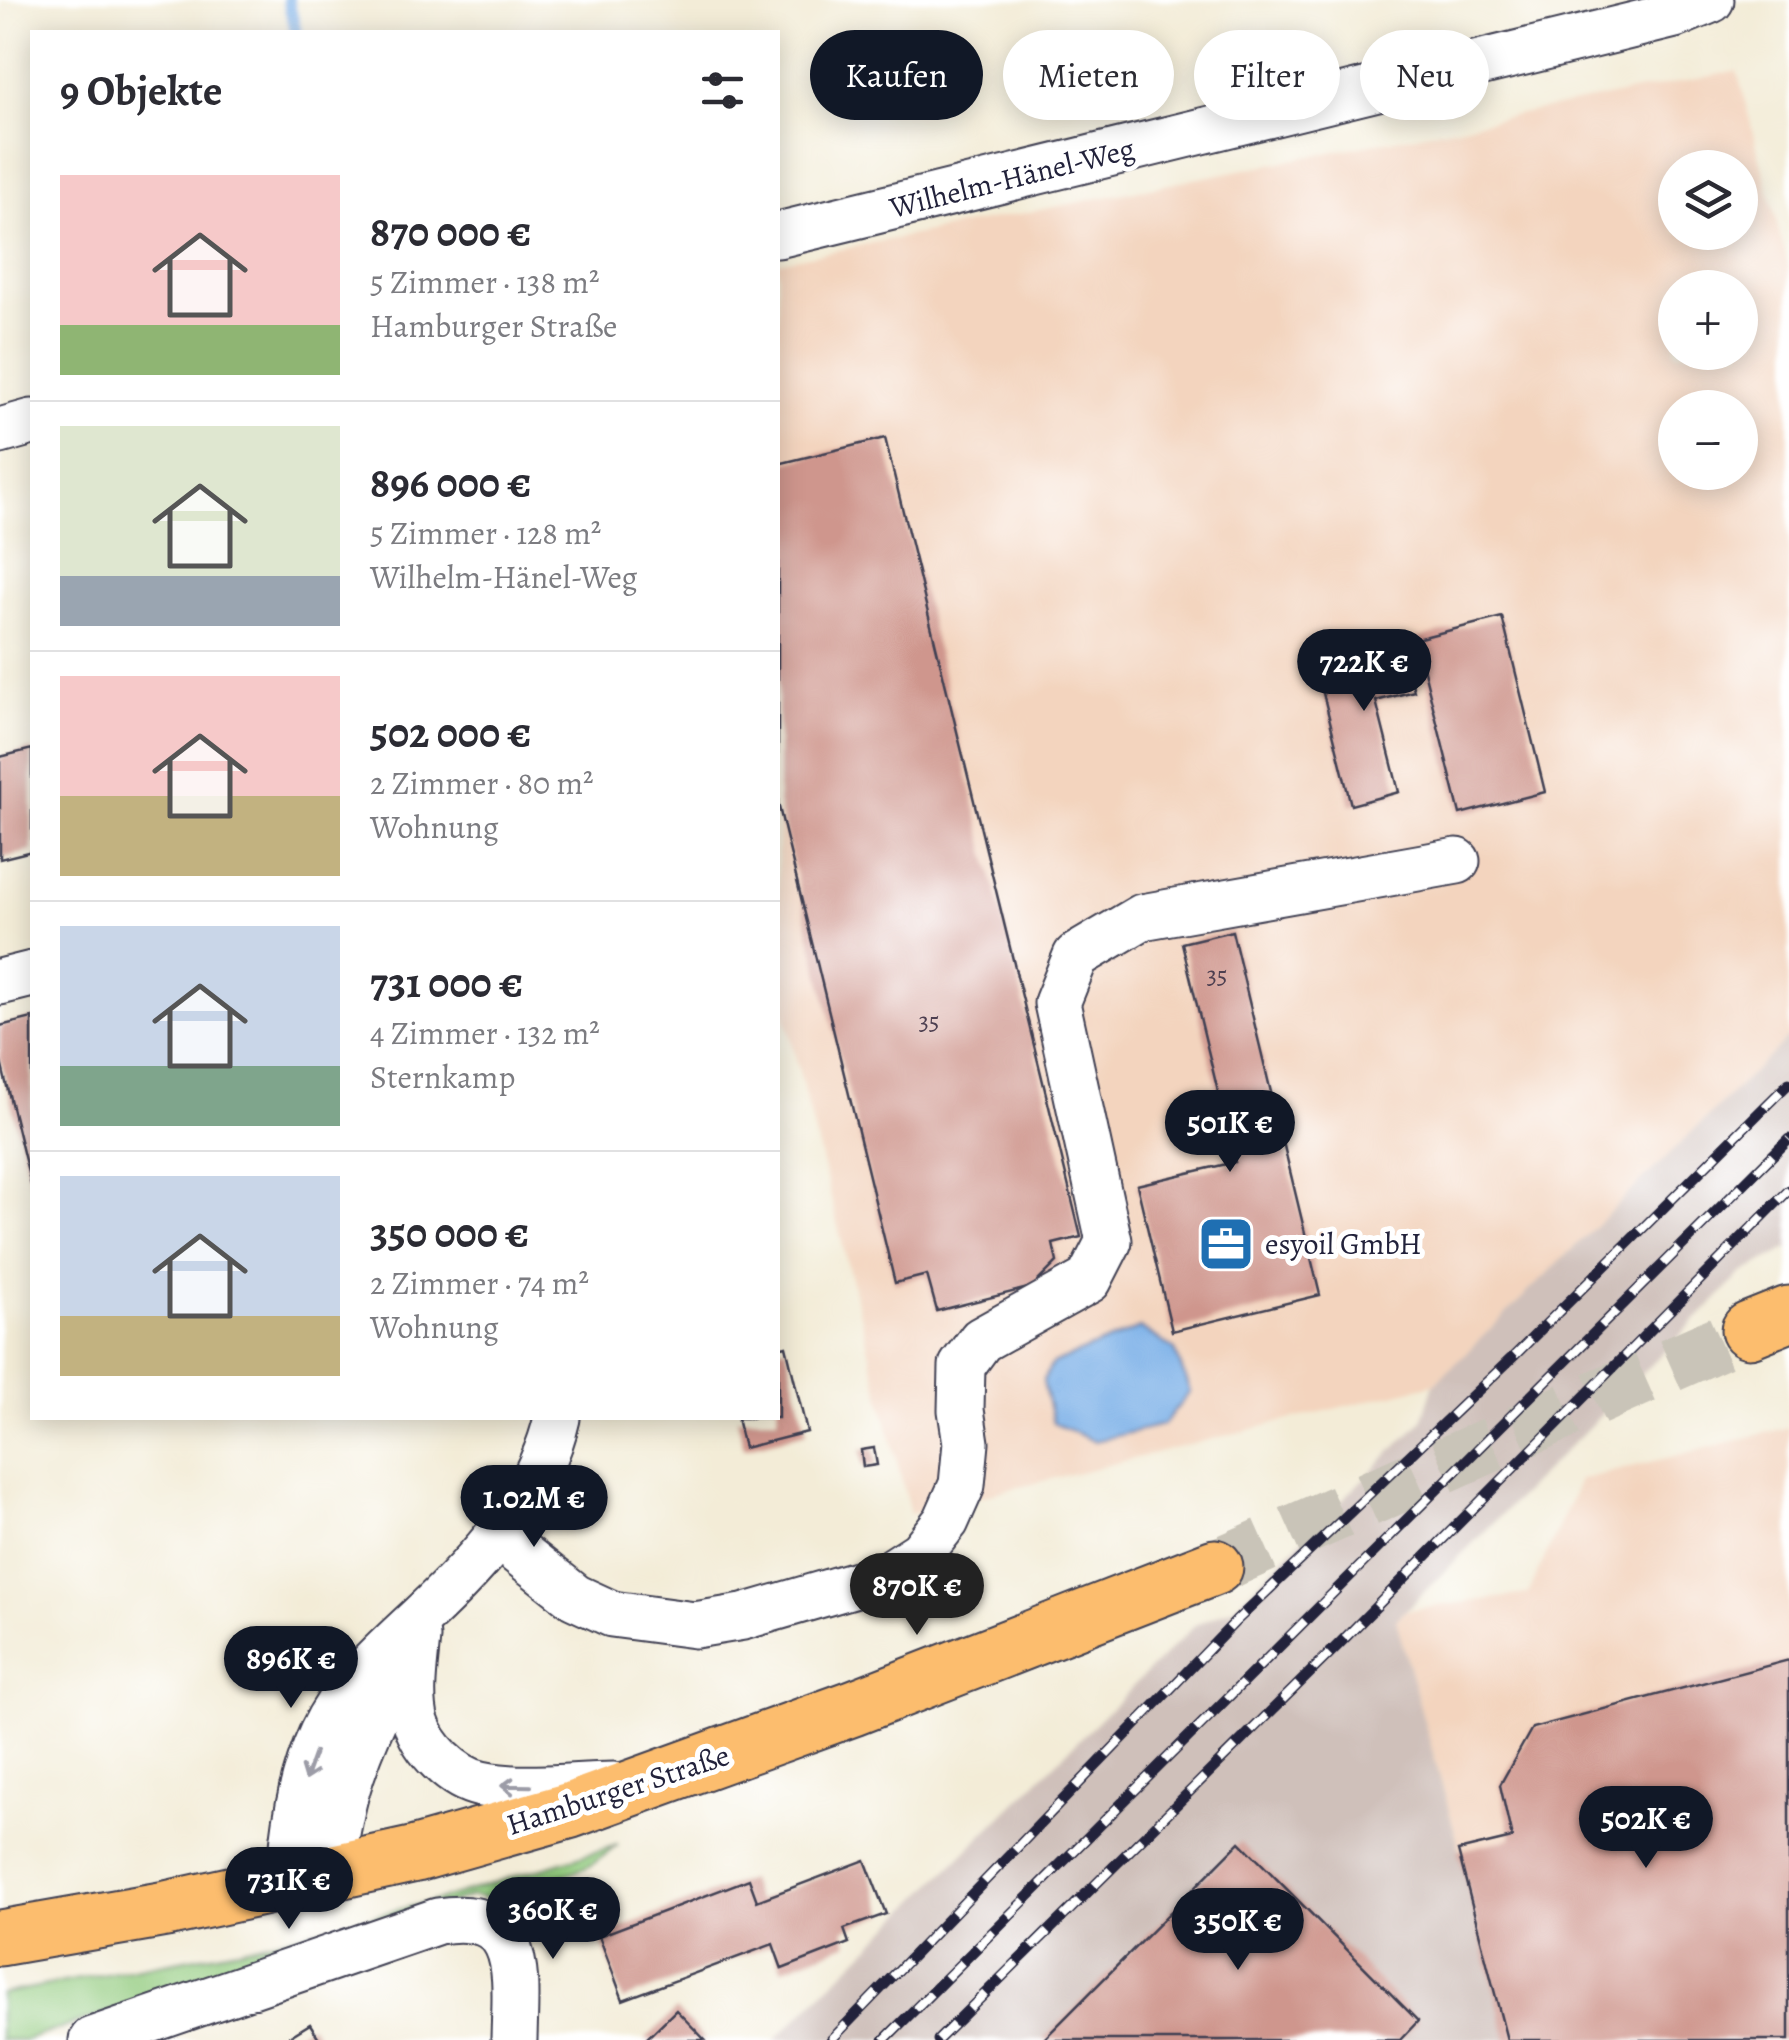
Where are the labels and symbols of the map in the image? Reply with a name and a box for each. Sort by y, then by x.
street label: Wilhelm-Hänel-Weg [884,128,1139,228]
pin: 722K € [1283,629,1445,714]
house number: 35 [1206,958,1228,992]
house number: 35 [918,1004,940,1038]
pin: 501K € [1149,1090,1311,1175]
office icon: esyoil GmbH [1196,1214,1256,1274]
place label: esyoil GmbH [1265,1224,1422,1264]
pin: 1.02M € [442,1465,626,1550]
pin: 870K € [836,1553,998,1638]
pin: 896K € [210,1626,372,1711]
street label: Hamburger Straße [502,1735,734,1845]
one-way arrow [300,1749,318,1780]
one-way arrow [501,1776,533,1795]
pin: 502K € [1565,1786,1727,1871]
pin: 731K € [208,1847,370,1932]
pin: 360K € [472,1877,634,1962]
pin: 350K € [1157,1888,1319,1973]

